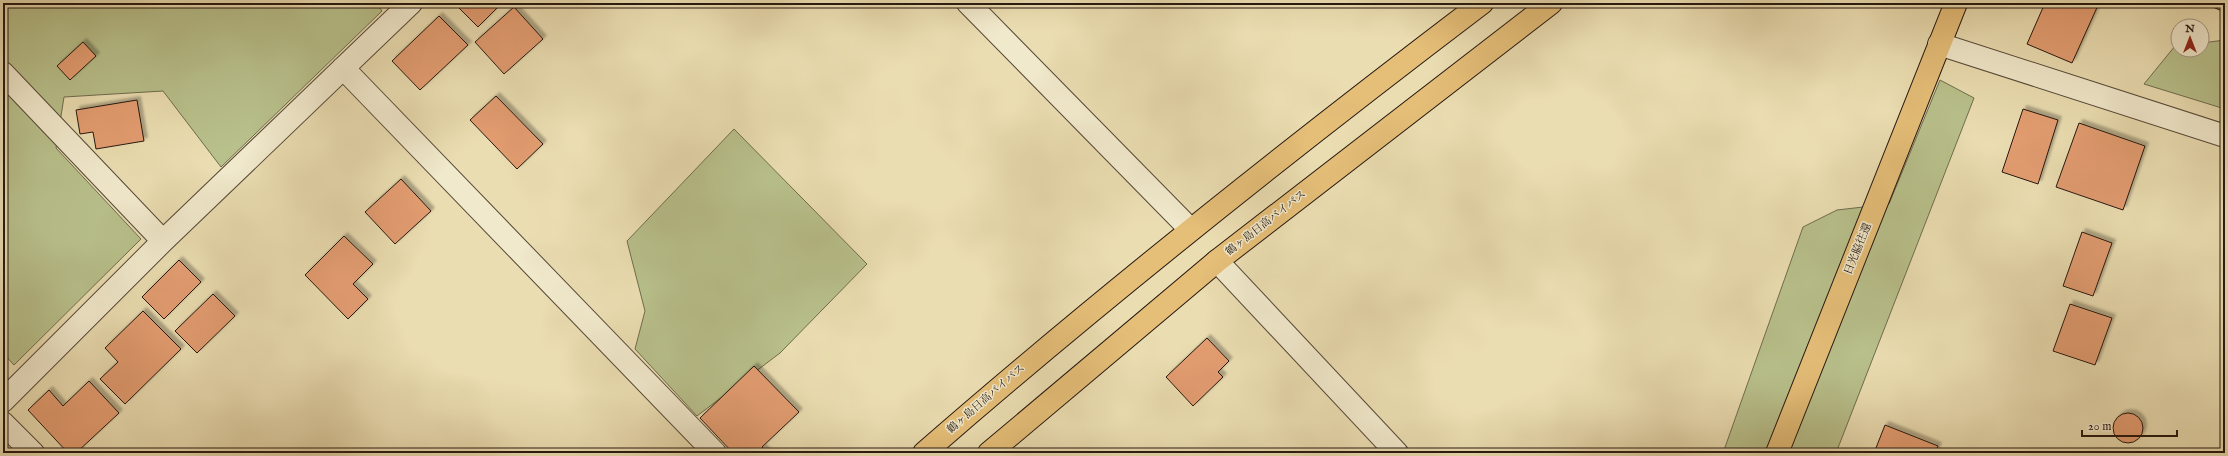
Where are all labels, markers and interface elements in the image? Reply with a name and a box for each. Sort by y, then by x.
north arrow [2170,18,2210,58]
text: N [2184,22,2195,36]
street label: 鶴ヶ島日高バイパス [1223,187,1309,259]
street label: 日光脇往還 [1841,221,1875,277]
street label: 鶴ヶ島日高バイパス [944,361,1028,437]
scale bar [2082,412,2177,438]
text: 20 m [2088,419,2111,434]

